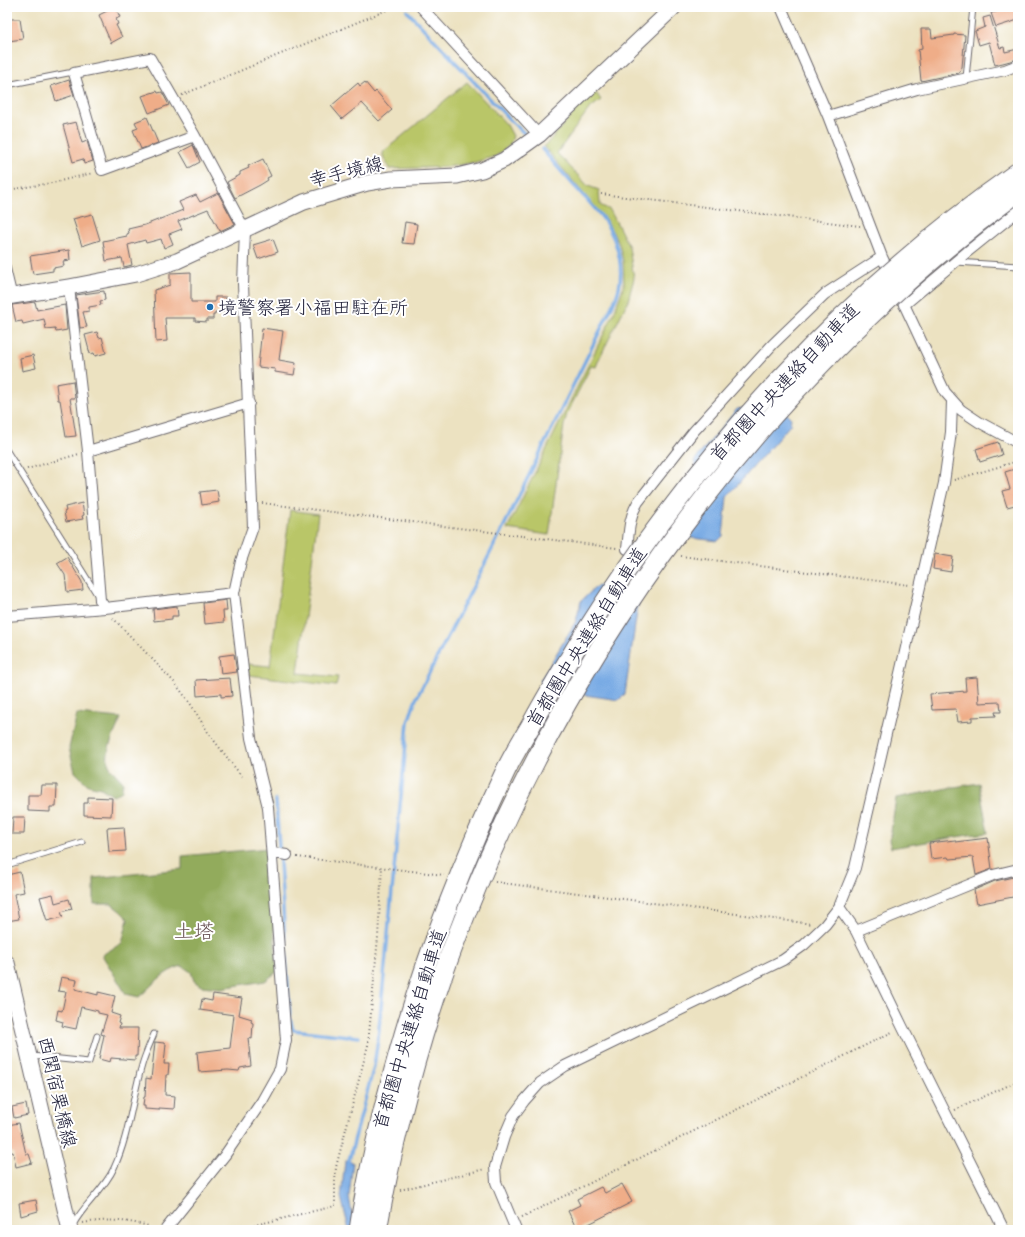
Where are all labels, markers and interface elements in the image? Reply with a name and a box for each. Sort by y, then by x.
street label: 幸手境線 [306,151,386,193]
place label: 境警察署小福田駐在所 [218,296,408,320]
street label: 首都圏中央連絡自動車道 [705,298,865,467]
marker: 境警察署小福田駐在所 [205,302,215,312]
street label: 首都圏中央連絡自動車道 [521,543,652,733]
district label: 土塔 [174,919,214,944]
street label: 首都圏中央連絡自動車道 [368,926,452,1133]
street label: 西関宿栗橋線 [33,1034,82,1150]

